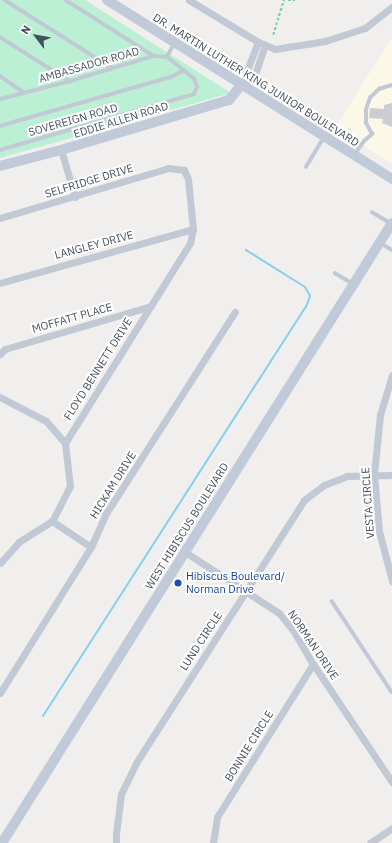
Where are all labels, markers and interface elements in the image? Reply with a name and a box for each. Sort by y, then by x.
street label: DR. MARTIN LUTHER KING JUNIOR BOULEVARD [150,11,362,149]
north arrow [16,16,56,56]
text: N [18,23,34,37]
street label: AMBASSADOR ROAD [37,44,141,86]
street label: EDDIE ALLEN ROAD [72,99,170,141]
street label: SOVEREIGN ROAD [27,101,119,139]
street label: SELFRIDGE DRIVE [43,161,135,201]
street label: LANGLEY DRIVE [53,228,135,262]
street label: MOFFATT PLACE [30,300,114,336]
street label: FLOYD BENNETT DRIVE [61,315,135,423]
street label: HICKAM DRIVE [87,449,139,521]
street label: WEST HIBISCUS BOULEVARD [143,460,231,592]
street label: VESTA CIRCLE [359,467,377,539]
place label: Hibiscus Boulevard/ Norman Drive [186,570,285,596]
marker: Hibiscus Boulevard/ Norman Drive [173,578,183,588]
street label: NORMAN DRIVE [285,608,341,682]
street label: LUND CIRCLE [177,609,225,673]
street label: BONNIE CIRCLE [222,708,276,784]

